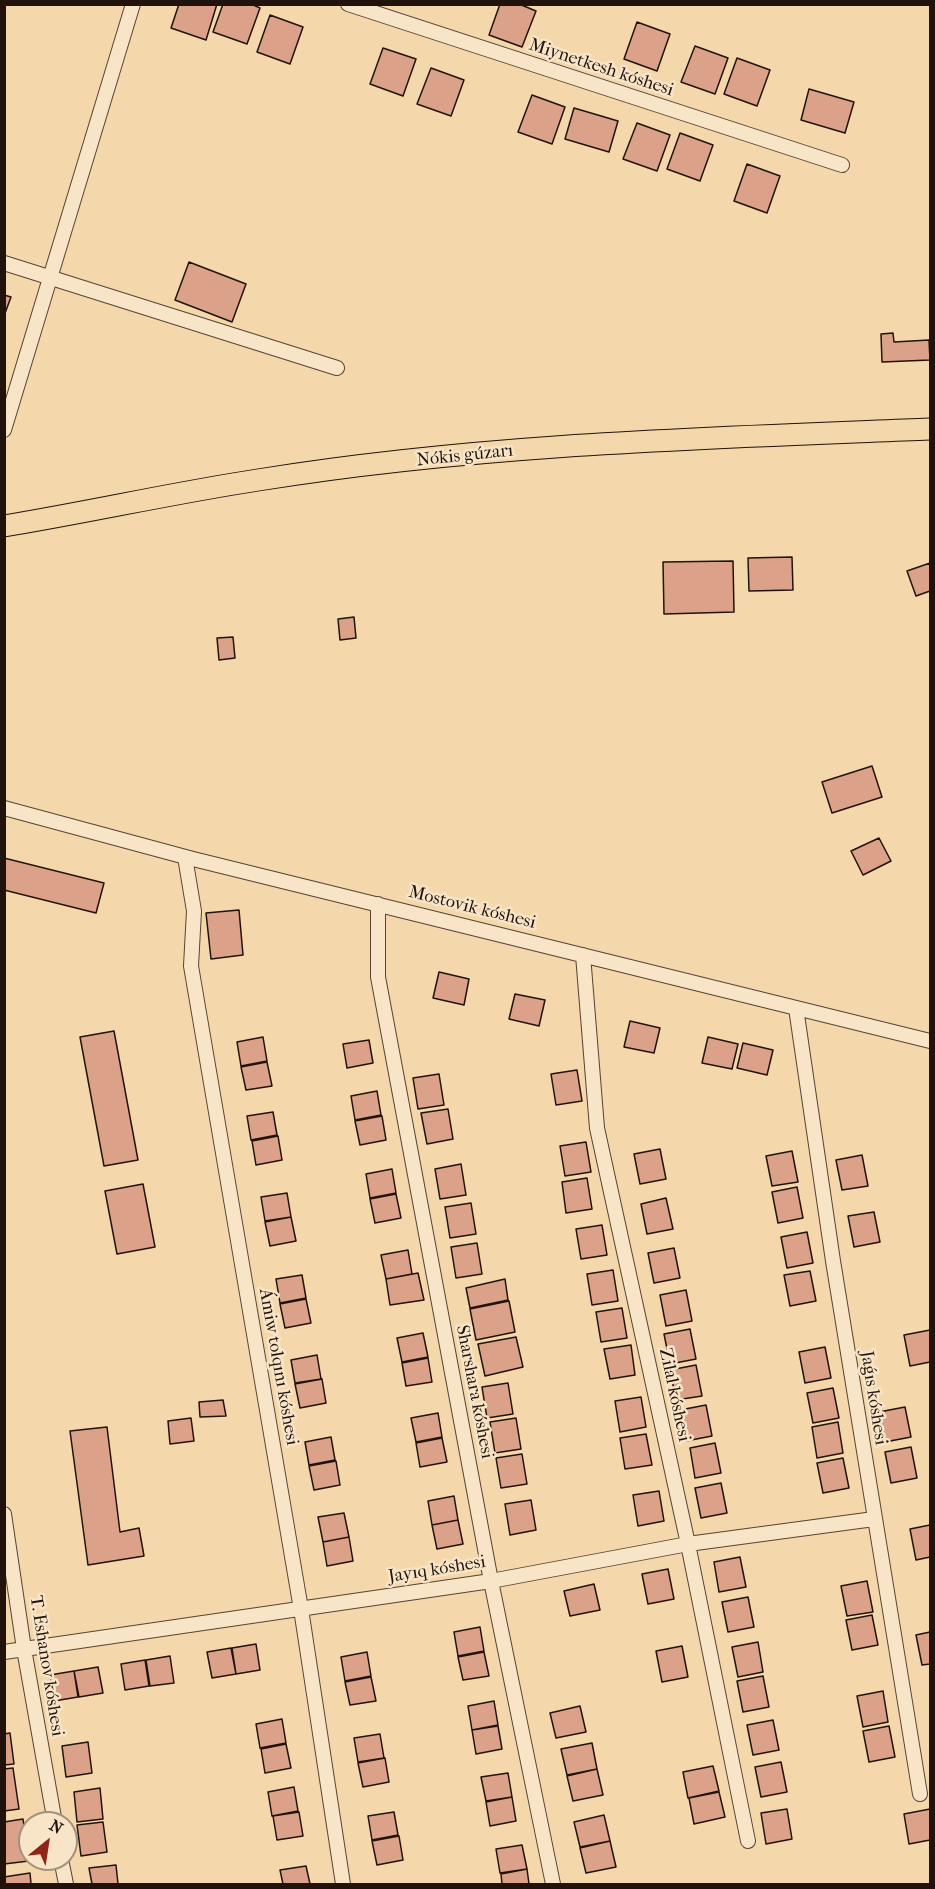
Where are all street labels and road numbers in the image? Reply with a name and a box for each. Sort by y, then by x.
street label: Miynetkesh kóshesi [526,34,676,102]
street label: Nókis gúzarı [416,440,514,472]
street label: Mostovik kóshesi [406,882,538,934]
street label: Ámiw tolqını kóshesi [254,1287,302,1447]
street label: Sharshara kóshesi [450,1323,498,1461]
street label: Zilal kóshesi [654,1346,694,1444]
street label: Jaǵıs kóshesi [855,1349,891,1447]
street label: Jayıq kóshesi [387,1552,487,1588]
street label: T. Eshanov kóshesi [24,1594,68,1738]

